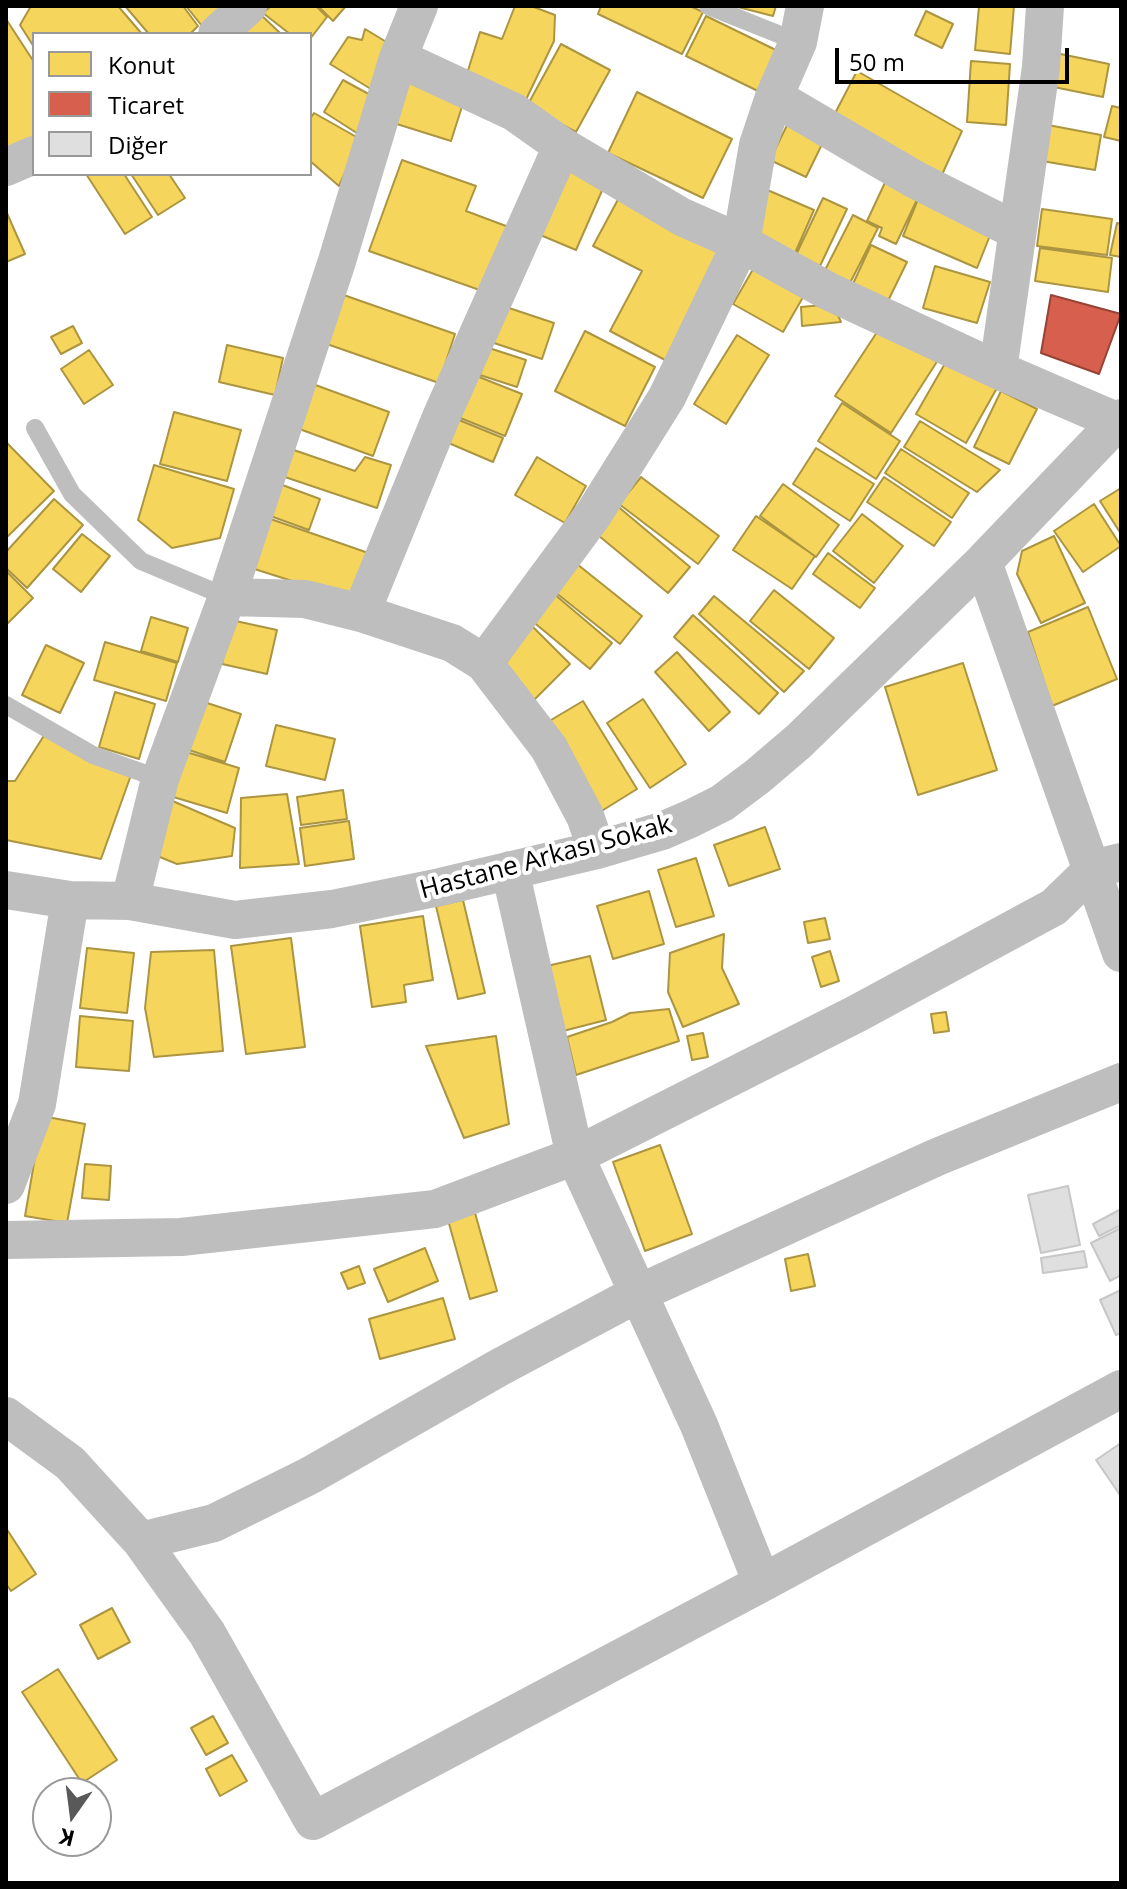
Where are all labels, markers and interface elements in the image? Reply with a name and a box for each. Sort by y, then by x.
legend [32,32,312,176]
scale bar [839,32,1073,82]
text: 50 m [849,45,905,78]
text: Konut [108,48,175,81]
text: Ticaret [108,88,184,121]
text: Diğer [108,128,168,161]
street label: Hastane Arkası Sokak [417,809,675,907]
north arrow [32,1777,112,1857]
text: K [56,1822,77,1855]

